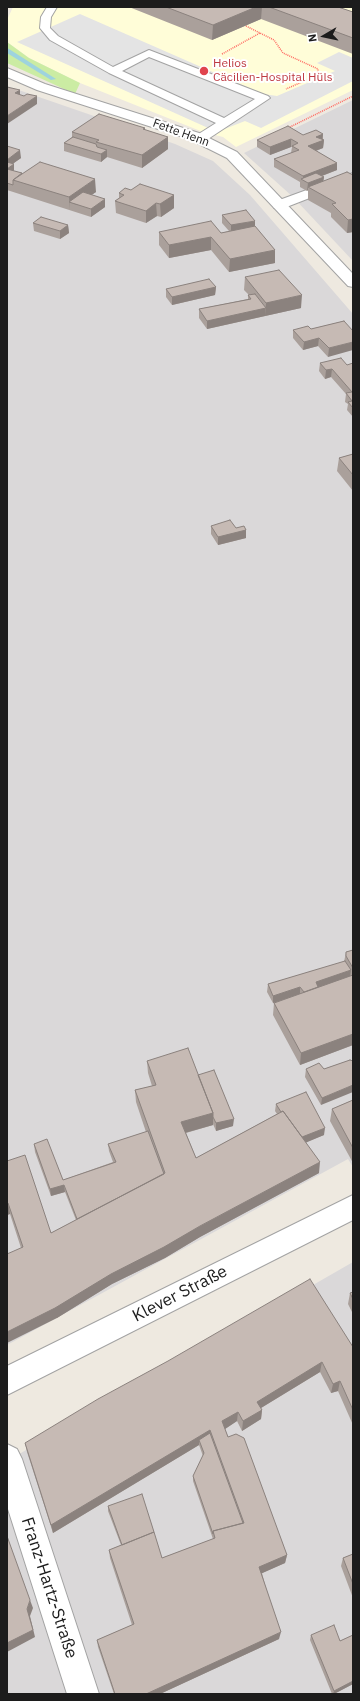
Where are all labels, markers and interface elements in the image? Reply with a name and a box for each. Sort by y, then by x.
north arrow [304,16,344,56]
text: N [305,33,320,43]
place label: Helios Cäcilien-Hospital Hüls [213,57,332,85]
marker: Helios Cäcilien-Hospital Hüls [198,65,210,77]
street label: Fette Henn [151,116,211,150]
street label: Klever Straße [129,1261,231,1327]
street label: Franz-Hartz-Straße [17,1515,81,1661]

